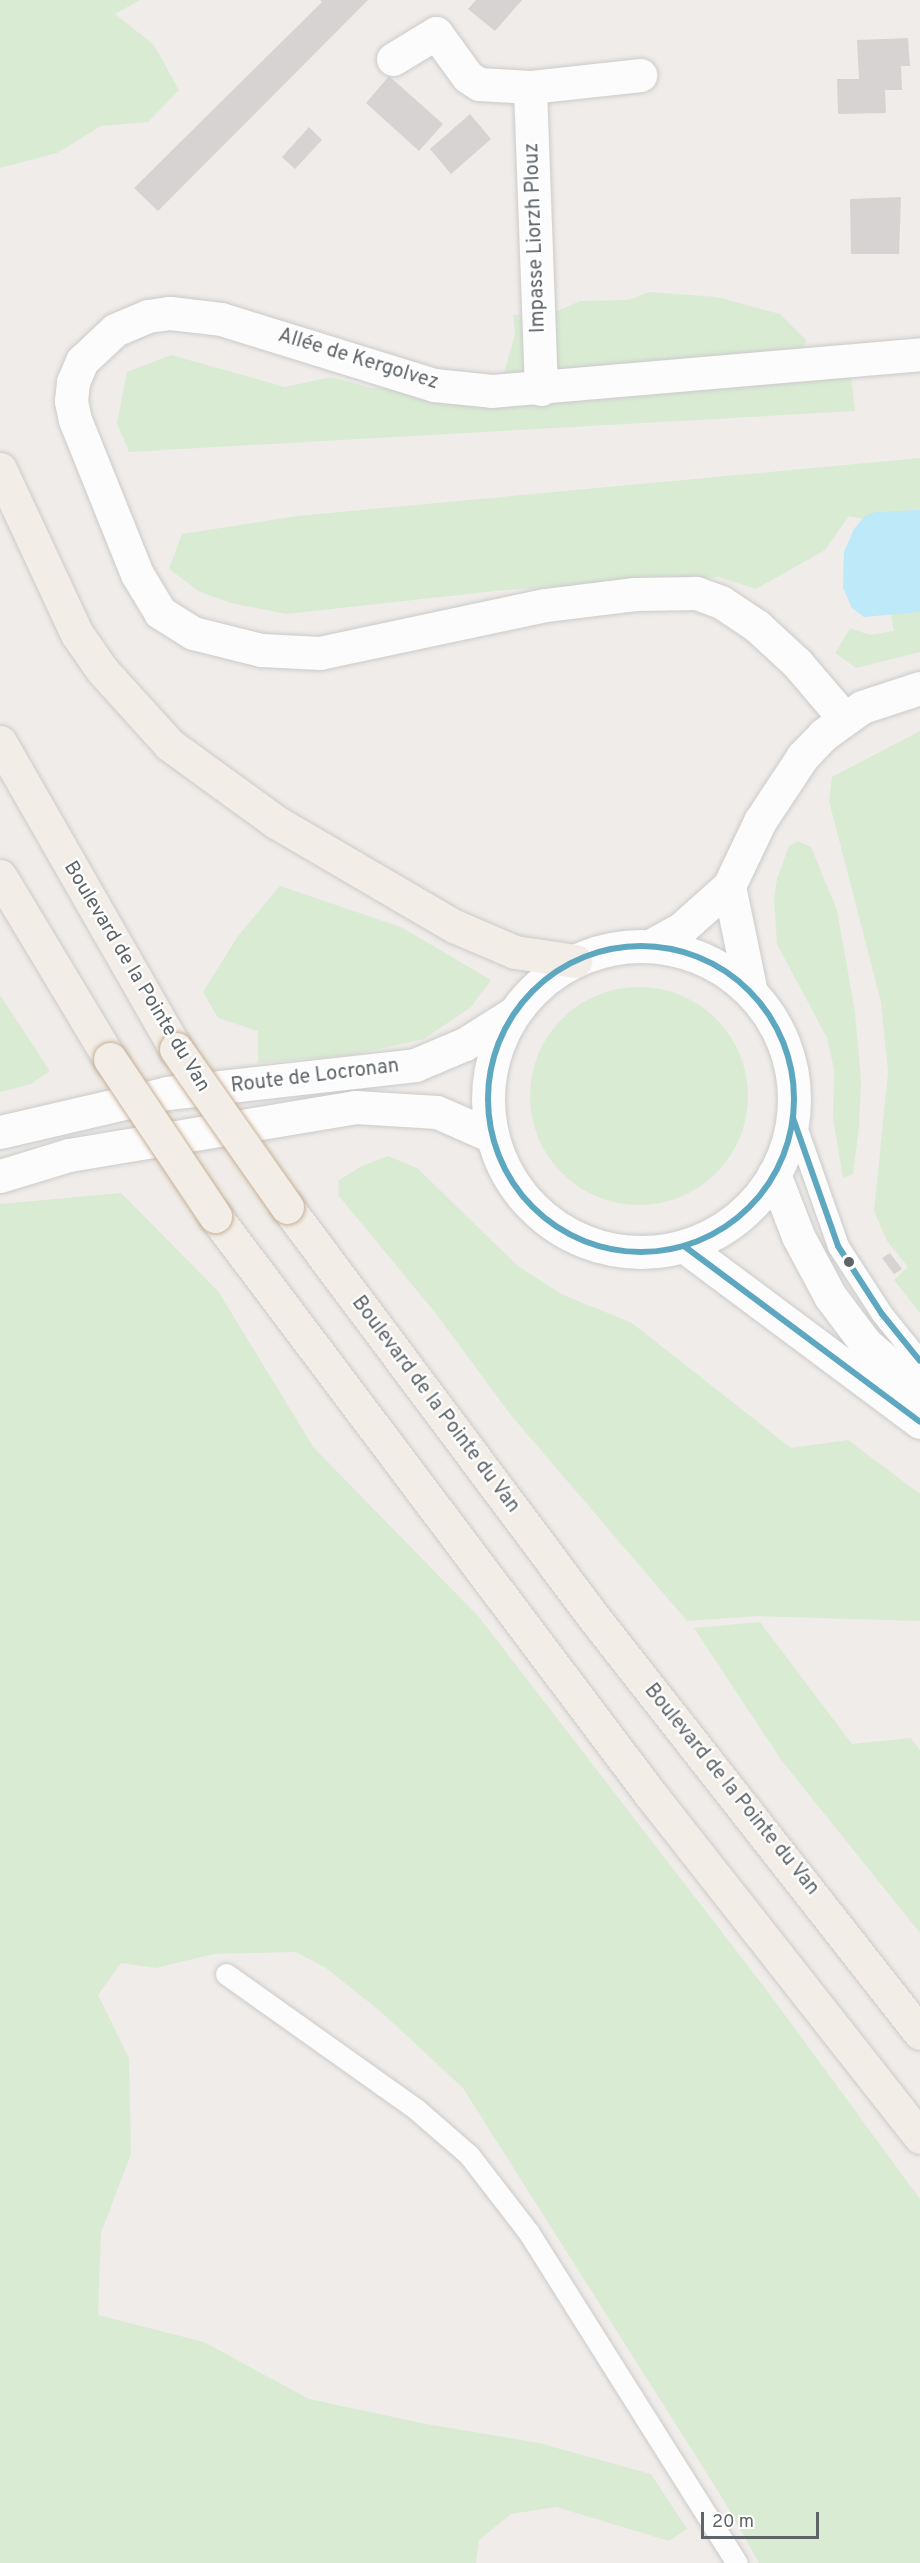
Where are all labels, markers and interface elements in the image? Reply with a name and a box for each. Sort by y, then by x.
street label: Impasse Liorzh Plouz [521,142,551,334]
street label: Allée de Kergolvez [275,324,441,396]
street label: Boulevard de la Pointe du Van [57,857,215,1097]
street label: Route de Locronan [230,1055,400,1099]
unlabelled marker [843,1256,855,1268]
street label: Boulevard de la Pointe du Van [345,1292,525,1518]
street label: Boulevard de la Pointe du Van [638,1679,824,1901]
scale bar [704,2500,822,2538]
text: 20 m [712,2511,754,2534]

